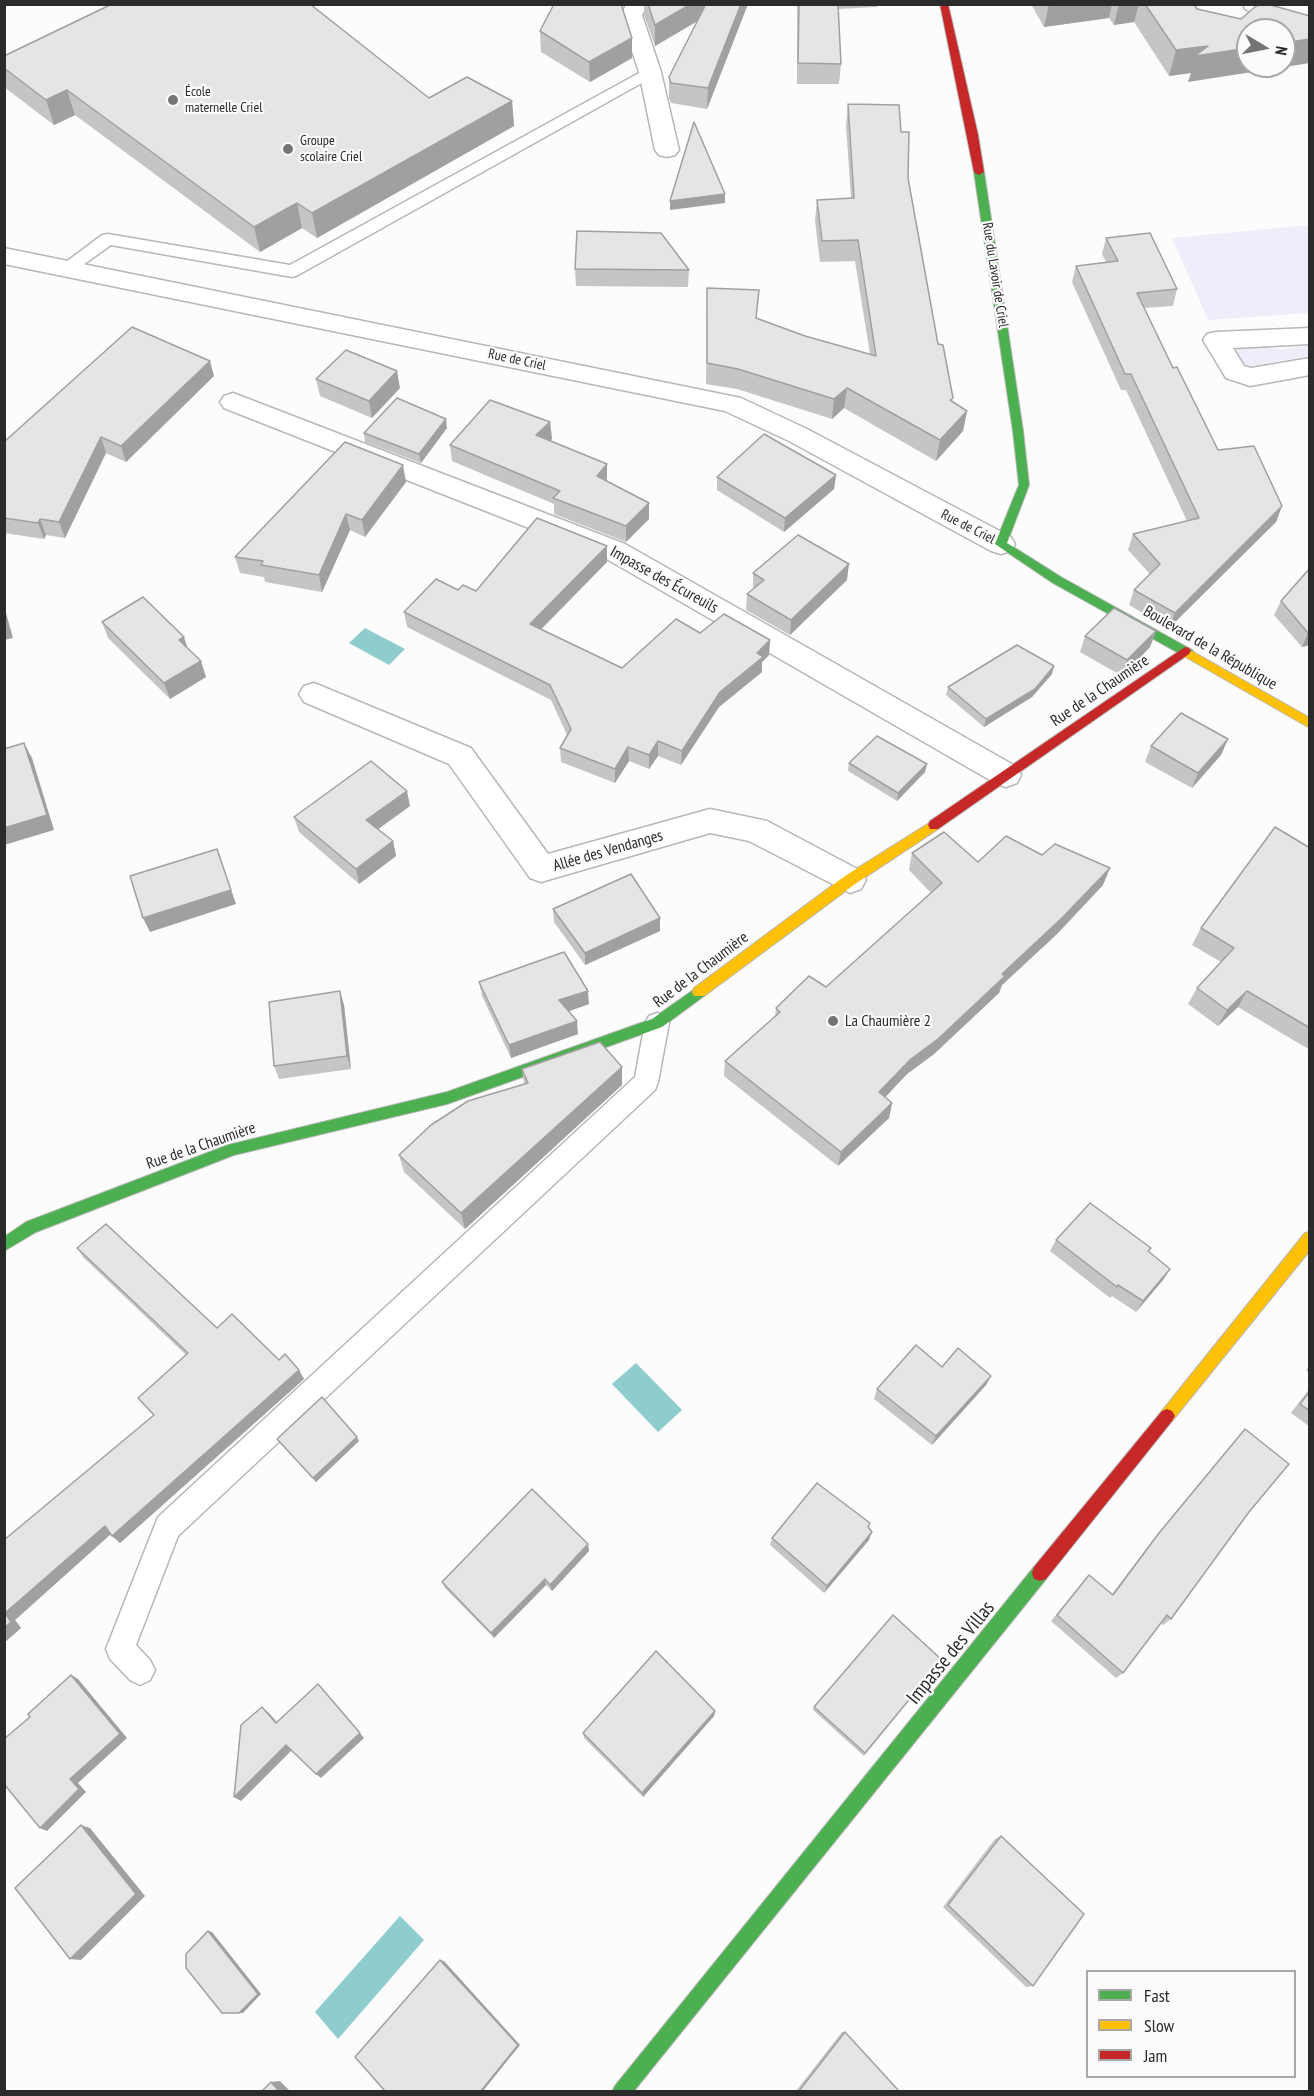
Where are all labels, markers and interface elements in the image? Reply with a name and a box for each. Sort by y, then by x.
north arrow [1236,18,1296,78]
text: N [1271,45,1292,57]
place label: École maternelle Criel [185,84,262,116]
marker: École maternelle Criel [166,93,180,107]
place label: Groupe scolaire Criel [300,133,362,166]
marker: Groupe scolaire Criel [281,142,295,156]
street label: Rue du Lavoir de Criel [978,221,1012,329]
street label: Rue de Criel [487,346,547,374]
street label: Rue de Criel [938,506,998,548]
street label: Impasse des Écureuils [607,542,721,618]
street label: Boulevard de la République [1140,602,1280,694]
street label: Rue de la Chaumière [1047,651,1153,731]
street label: Allée des Vendanges [551,826,665,876]
street label: Rue de la Chaumière [650,928,752,1012]
place label: La Chaumière 2 [845,1011,931,1031]
marker: La Chaumière 2 [826,1014,840,1028]
street label: Rue de la Chaumière [144,1118,258,1174]
street label: Impasse des Villas [902,1596,1000,1710]
legend [1086,1970,1296,2078]
text: Fast [1144,1984,1170,2007]
text: Slow [1144,2014,1174,2037]
text: Jam [1144,2044,1167,2067]

